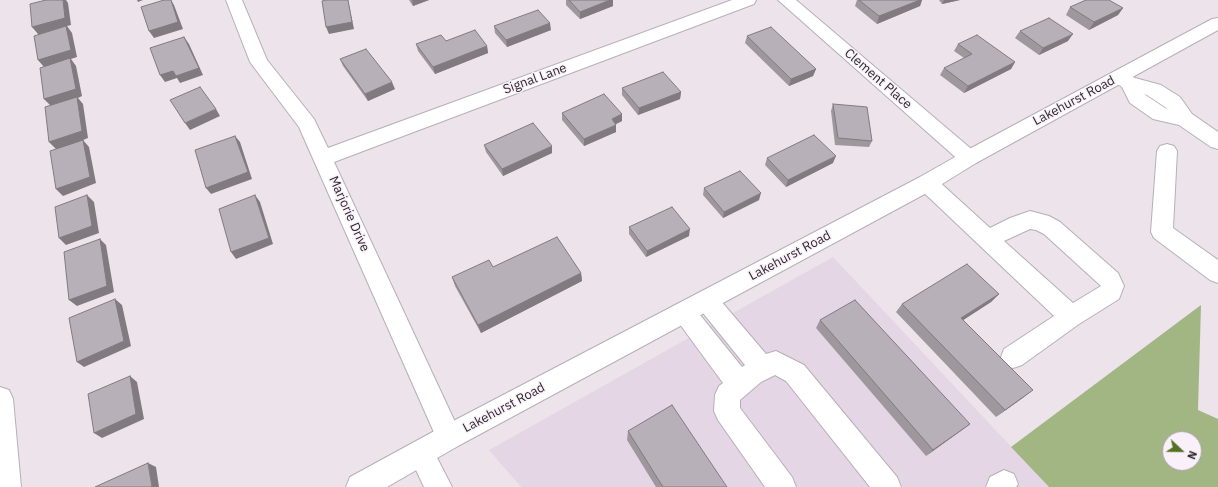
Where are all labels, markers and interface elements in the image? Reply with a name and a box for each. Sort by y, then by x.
street label: Clement Place [841,45,915,113]
street label: Signal Lane [501,60,569,98]
street label: Lakehurst Road [1030,73,1118,129]
street label: Marjorie Drive [325,174,373,254]
street label: Lakehurst Road [746,228,834,284]
street label: Lakehurst Road [460,380,548,436]
north arrow [1162,431,1202,471]
text: N [1184,449,1200,461]

